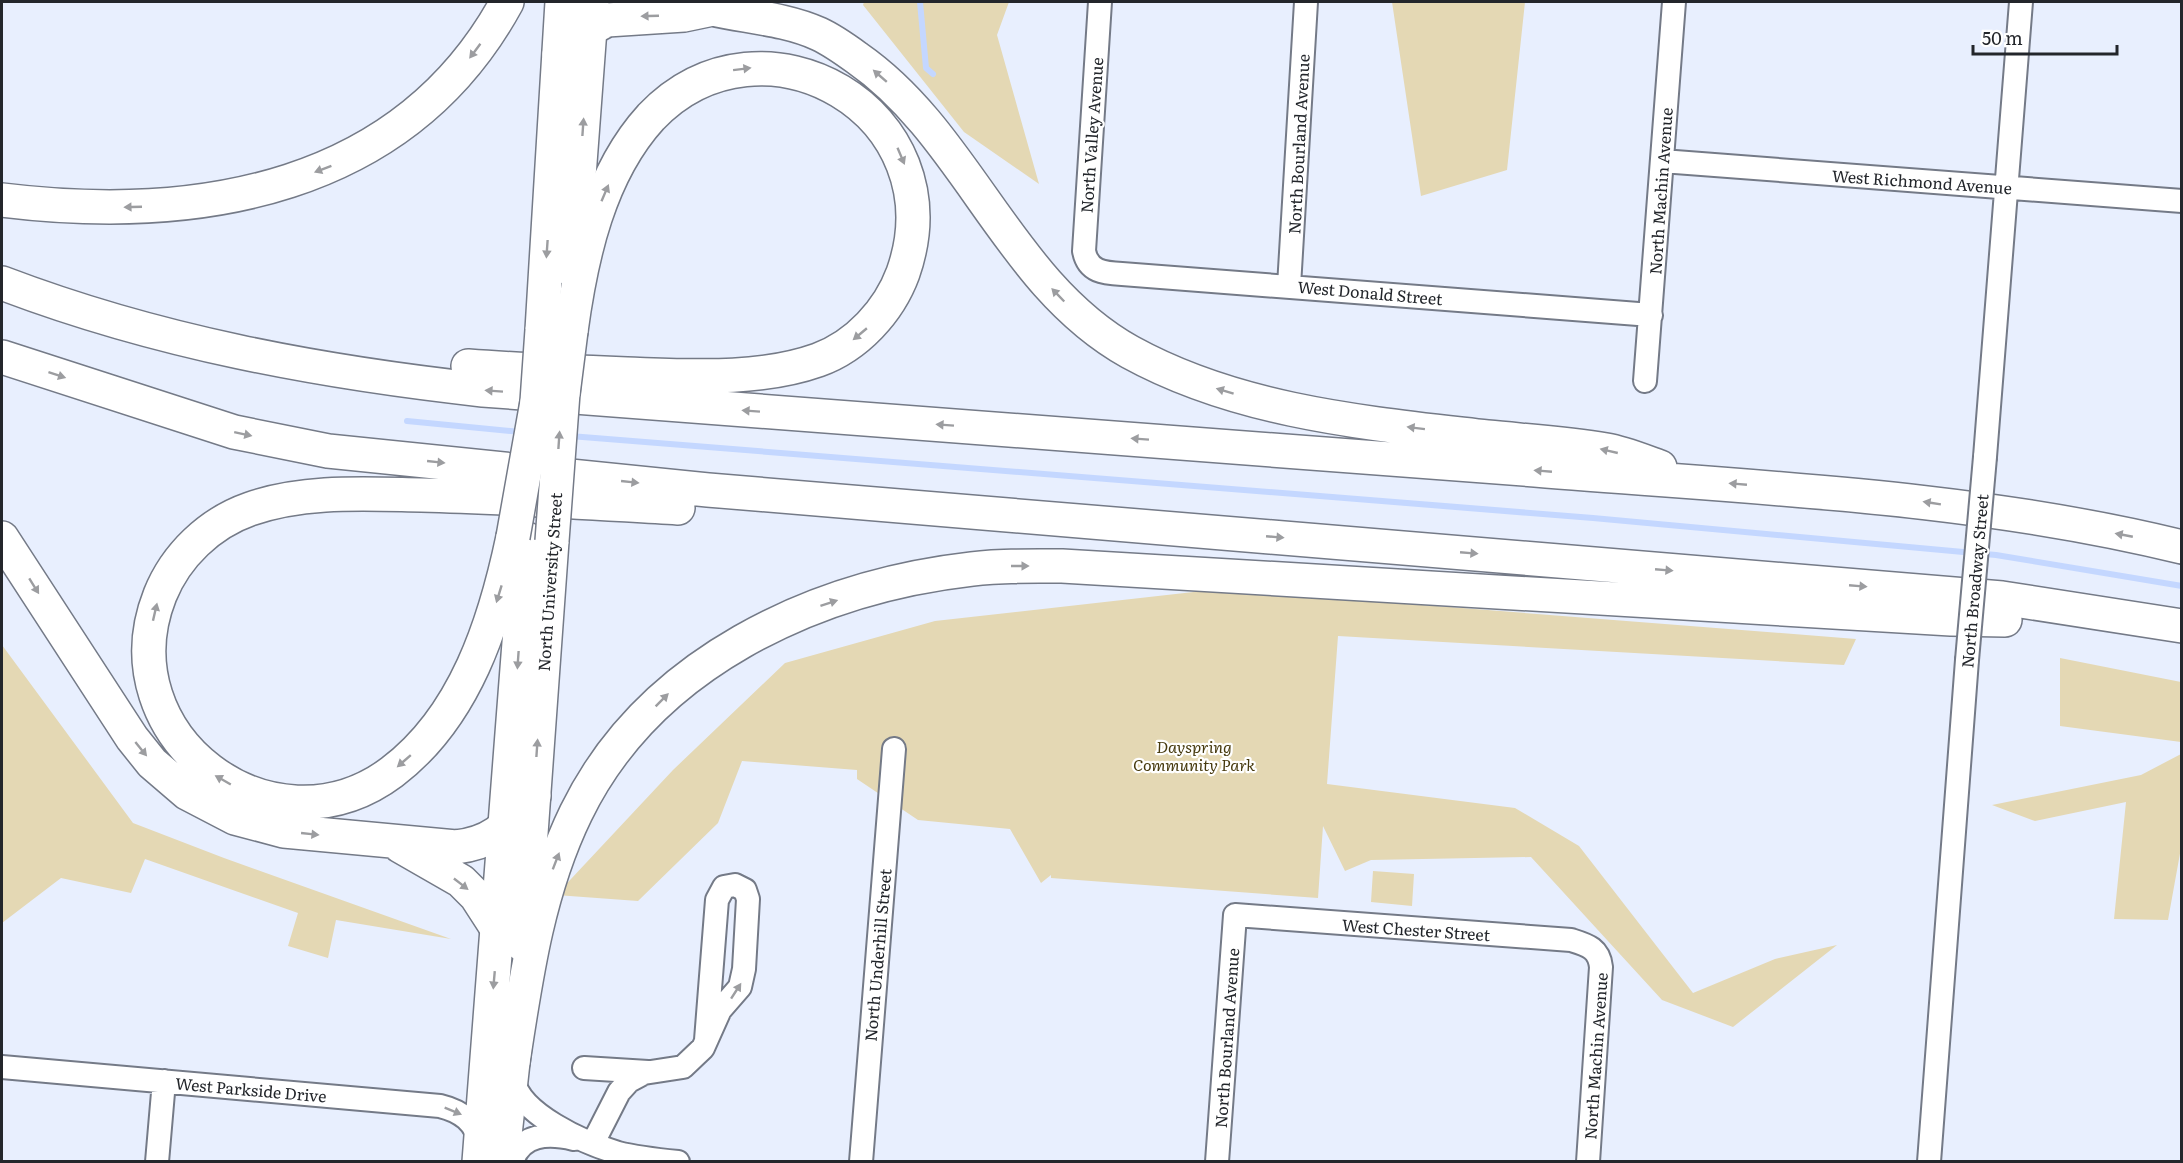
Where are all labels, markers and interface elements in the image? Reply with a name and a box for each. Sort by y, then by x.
one-way arrow [641,11,660,21]
scale bar [1973,18,2117,56]
text: 50 m [1982,24,2023,51]
one-way arrow [470,43,482,58]
street label: North Bourland Avenue [1281,53,1315,235]
street label: North Valley Avenue [1074,56,1108,214]
one-way arrow [732,64,751,73]
one-way arrow [872,70,888,83]
street label: North Machin Avenue [1642,107,1678,275]
one-way arrow [578,117,588,136]
one-way arrow [896,148,905,165]
street label: West Richmond Avenue [1831,163,2013,199]
one-way arrow [314,164,332,174]
one-way arrow [600,184,610,202]
one-way arrow [124,202,143,211]
one-way arrow [542,239,552,258]
street label: West Donald Street [1296,274,1444,310]
one-way arrow [1051,288,1065,302]
one-way arrow [853,327,868,339]
one-way arrow [48,371,66,380]
one-way arrow [484,386,503,396]
one-way arrow [1216,386,1234,395]
one-way arrow [741,406,760,415]
one-way arrow [936,421,955,430]
one-way arrow [1406,424,1425,433]
one-way arrow [234,429,252,439]
one-way arrow [555,431,564,450]
one-way arrow [1130,434,1149,443]
one-way arrow [1600,446,1618,456]
one-way arrow [426,457,445,467]
one-way arrow [1534,466,1553,476]
one-way arrow [620,477,639,487]
one-way arrow [1728,480,1747,489]
street label: North University Street [531,491,567,672]
street label: North Broadway Street [1954,492,1994,669]
one-way arrow [1922,499,1941,508]
one-way arrow [2114,530,2133,539]
one-way arrow [1265,532,1284,542]
one-way arrow [1460,548,1479,558]
one-way arrow [1010,561,1029,571]
one-way arrow [1654,565,1673,575]
one-way arrow [29,578,40,594]
one-way arrow [1848,581,1867,591]
one-way arrow [494,585,503,603]
one-way arrow [820,597,838,607]
one-way arrow [151,603,160,622]
one-way arrow [513,651,523,670]
one-way arrow [655,692,669,707]
park label: Dayspring Community Park [1133,734,1255,776]
one-way arrow [532,738,542,757]
one-way arrow [134,741,147,757]
one-way arrow [397,754,412,767]
one-way arrow [214,775,231,785]
one-way arrow [300,830,319,839]
one-way arrow [552,852,561,870]
street label: North Underhill Street [857,867,897,1042]
one-way arrow [454,877,469,889]
street label: West Chester Street [1341,912,1491,946]
street label: North Bourland Avenue [1208,947,1244,1129]
one-way arrow [489,971,499,990]
street label: North Machin Avenue [1577,972,1613,1140]
one-way arrow [730,983,741,999]
street label: West Parkside Drive [174,1070,328,1108]
one-way arrow [444,1106,462,1116]

